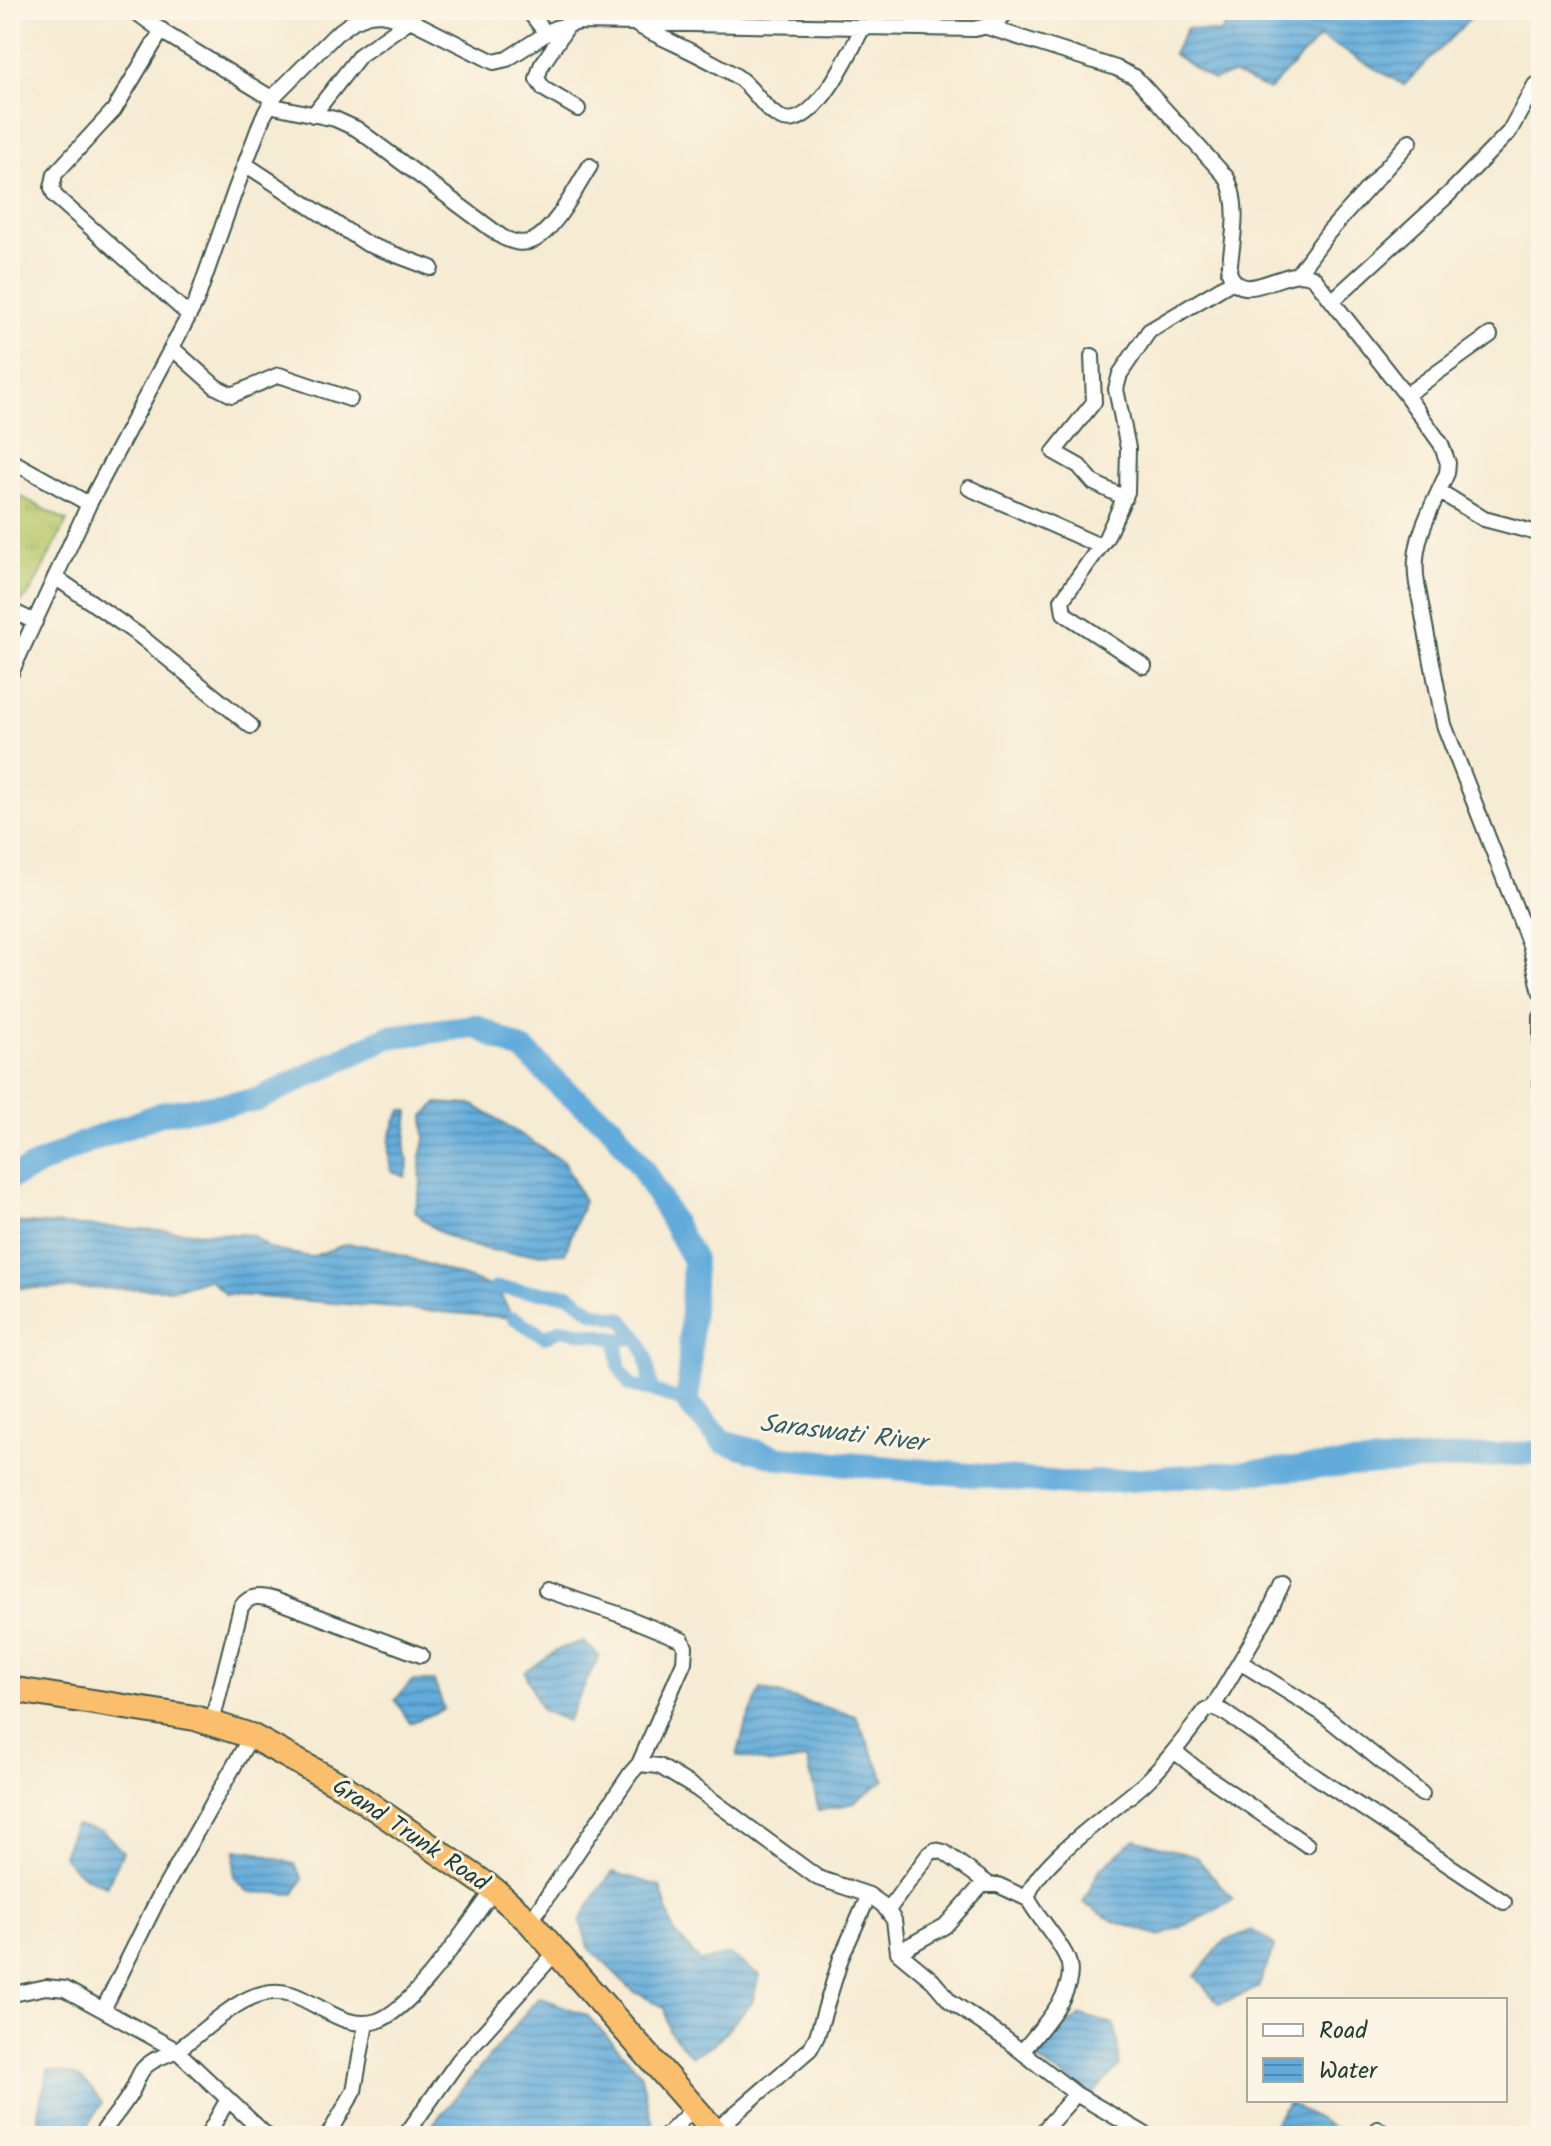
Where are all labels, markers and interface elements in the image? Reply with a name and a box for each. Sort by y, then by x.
water label: Saraswati River [757,1403,933,1466]
street label: Grand Trunk Road [324,1768,498,1903]
legend [1247,1998,1507,2102]
text: Road [1319,2012,1368,2051]
text: Water [1319,2052,1379,2091]

